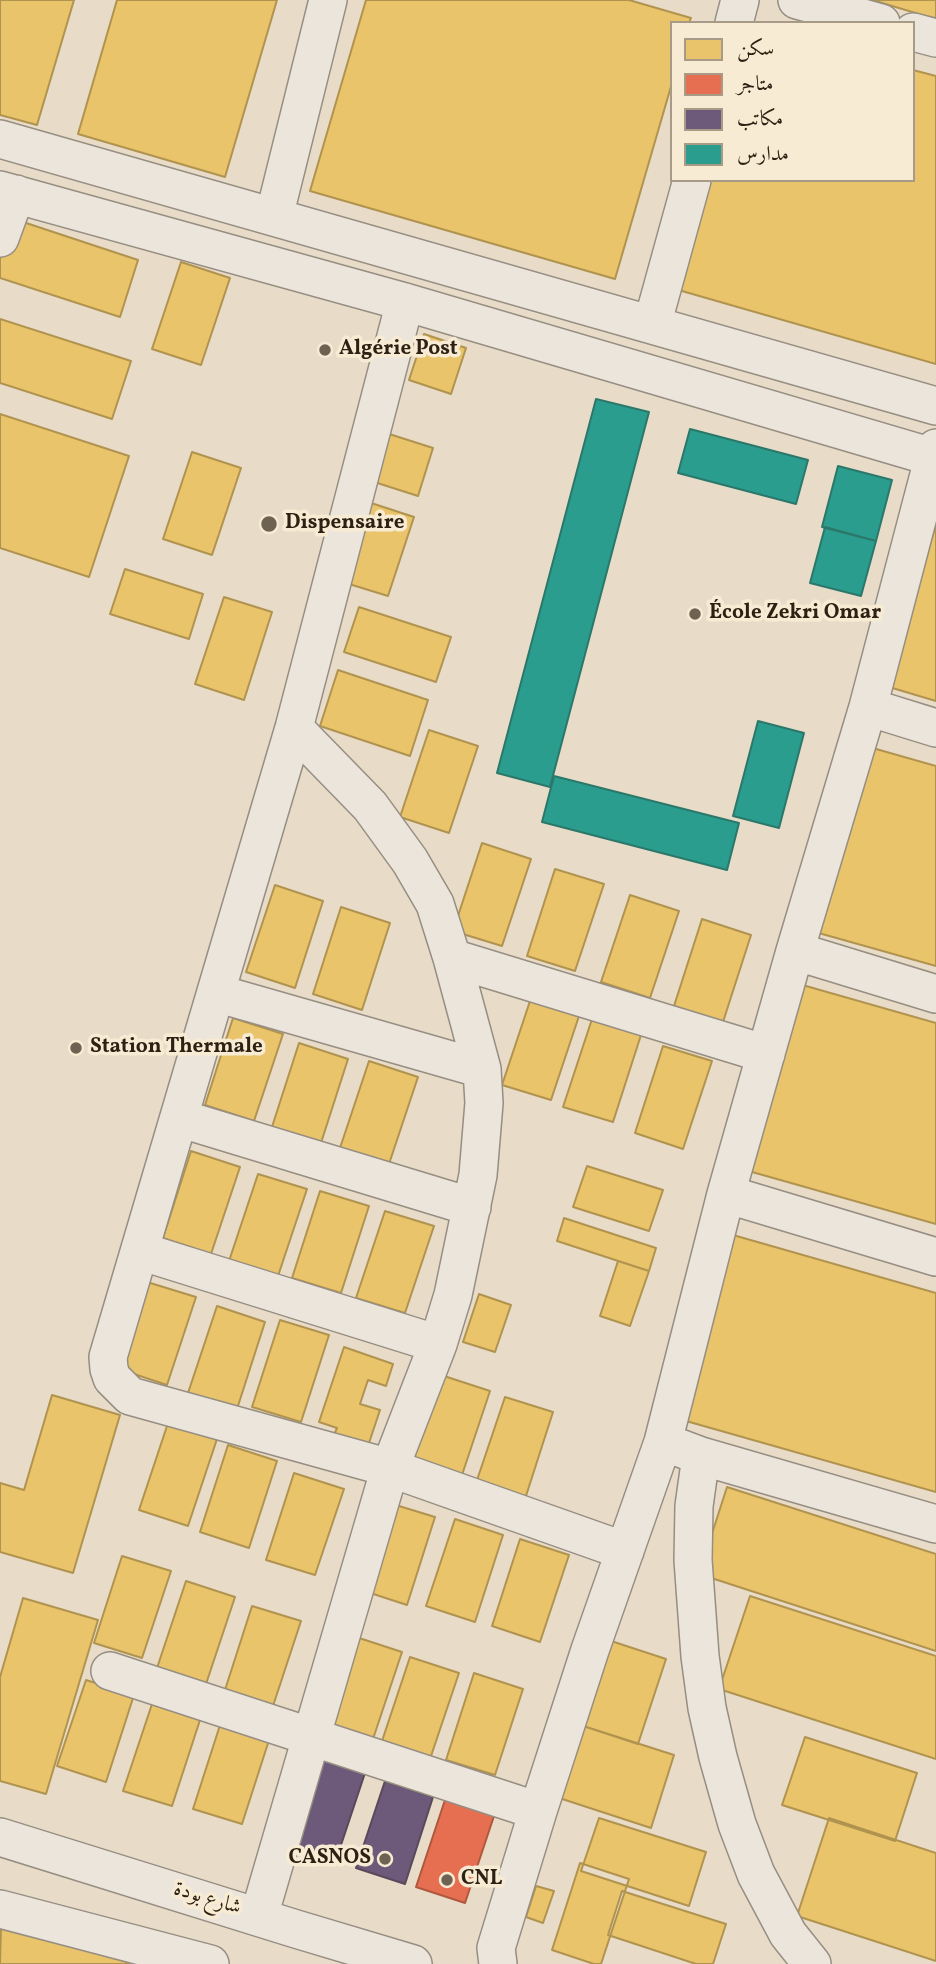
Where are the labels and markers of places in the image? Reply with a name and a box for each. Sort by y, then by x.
place label: Algérie Post [339,337,458,363]
marker: Algérie Post [317,342,333,358]
place label: Dispensaire [285,511,404,537]
marker: Dispensaire [259,514,279,534]
place label: École Zekri Omar [709,601,881,627]
marker: École Zekri Omar [687,606,703,622]
place label: Station Thermale [90,1035,263,1061]
marker: Station Thermale [68,1040,84,1056]
place label: CASNOS [288,1846,371,1872]
marker: CASNOS [377,1851,393,1867]
place label: CNL [461,1867,502,1893]
marker: CNL [439,1872,455,1888]

